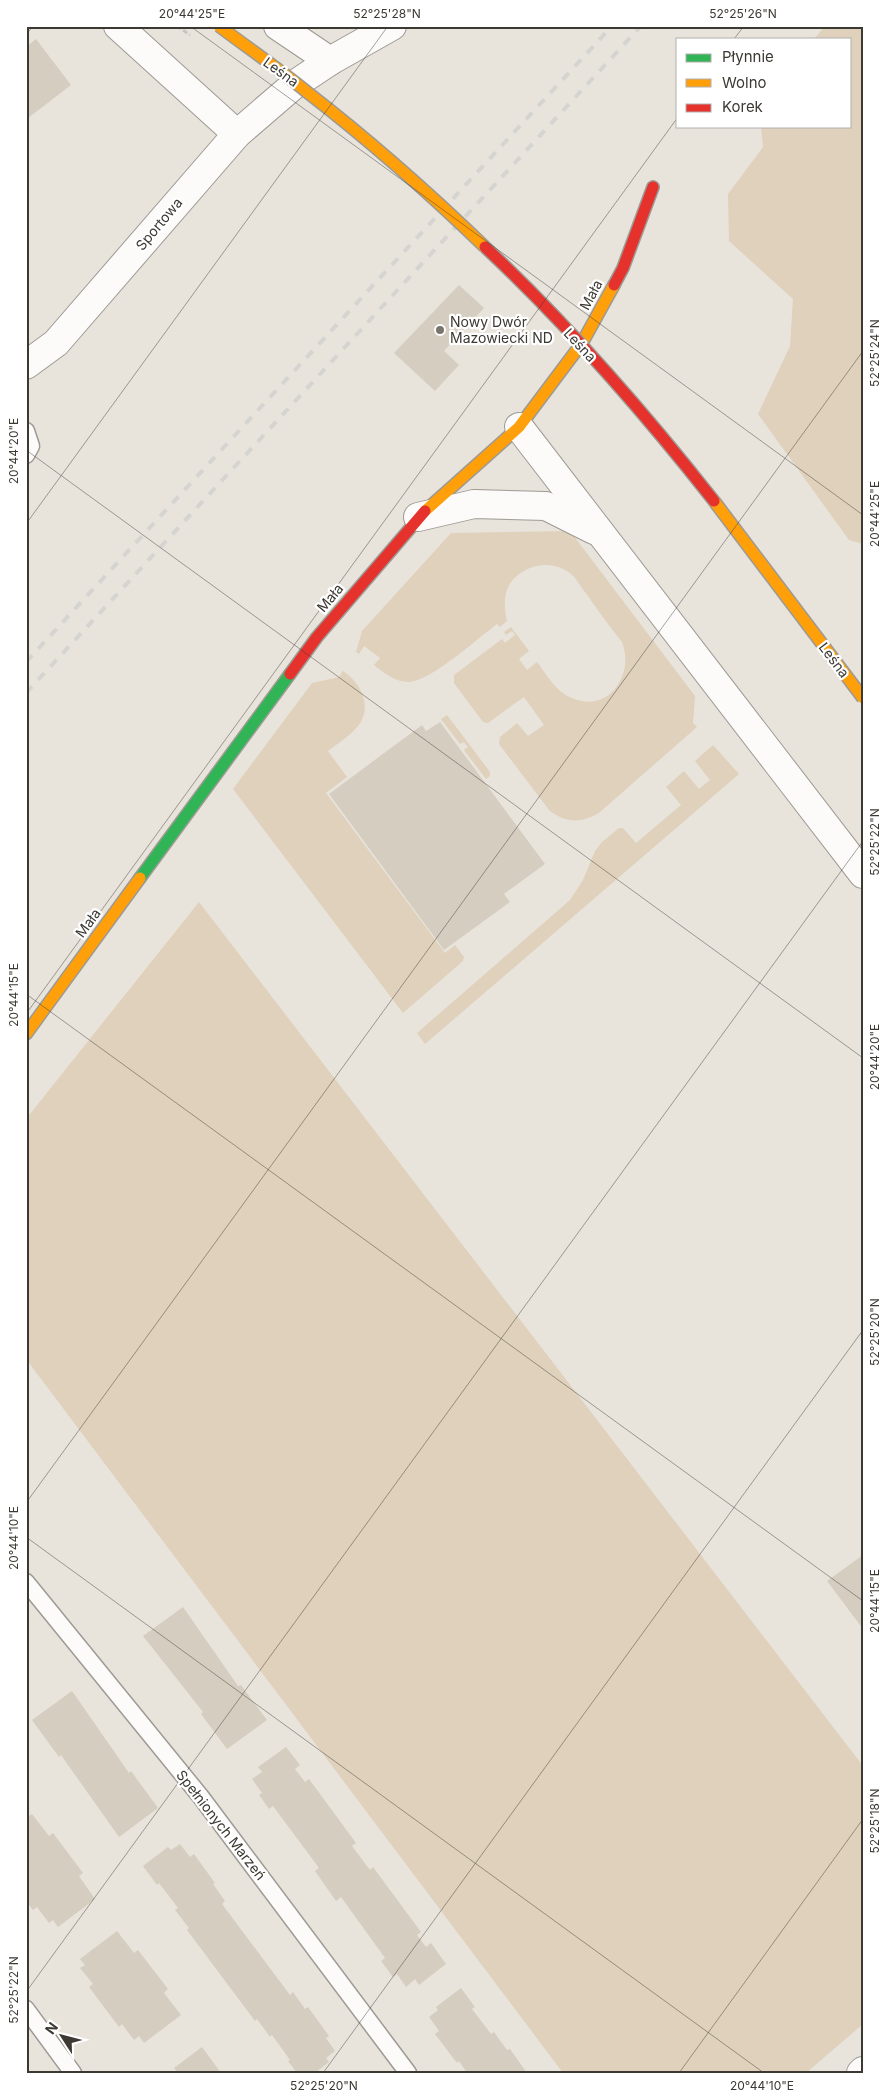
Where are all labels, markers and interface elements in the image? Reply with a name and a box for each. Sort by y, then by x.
text: 20°44'25"E [159,6,225,21]
text: 52°25'28"N [353,6,421,21]
text: 52°25'26"N [709,6,777,21]
legend [676,38,852,128]
text: Płynnie [722,47,774,66]
street label: Leśna [260,53,302,90]
text: Wolno [722,73,767,92]
text: Korek [722,97,764,116]
street label: Sportowa [132,194,185,253]
street label: Mała [576,277,606,313]
place label: Nowy Dwór Mazowiecki ND [450,313,553,346]
text: 52°25'24"N [867,319,882,387]
marker: Nowy Dwór Mazowiecki ND [434,324,446,336]
street label: Leśna [561,324,600,365]
text: 20°44'20"E [6,418,21,484]
text: 20°44'25"E [867,481,882,547]
street label: Mała [313,580,346,615]
street label: Leśna [816,639,853,681]
text: 52°25'22"N [867,808,882,876]
street label: Mała [71,905,104,941]
text: 20°44'15"E [6,963,21,1027]
text: 20°44'20"E [867,1024,882,1090]
text: 52°25'20"N [867,1298,882,1366]
text: 20°44'10"E [6,1506,21,1570]
text: 20°44'15"E [867,1569,882,1633]
street label: Spełnionych Marzeń [173,1766,270,1883]
text: 52°25'18"N [867,1788,882,1854]
text: 52°25'22"N [6,1956,21,2024]
north arrow [38,2012,88,2062]
text: N [41,2019,61,2037]
text: 52°25'20"N [290,2078,358,2093]
text: 20°44'10"E [730,2078,794,2093]

